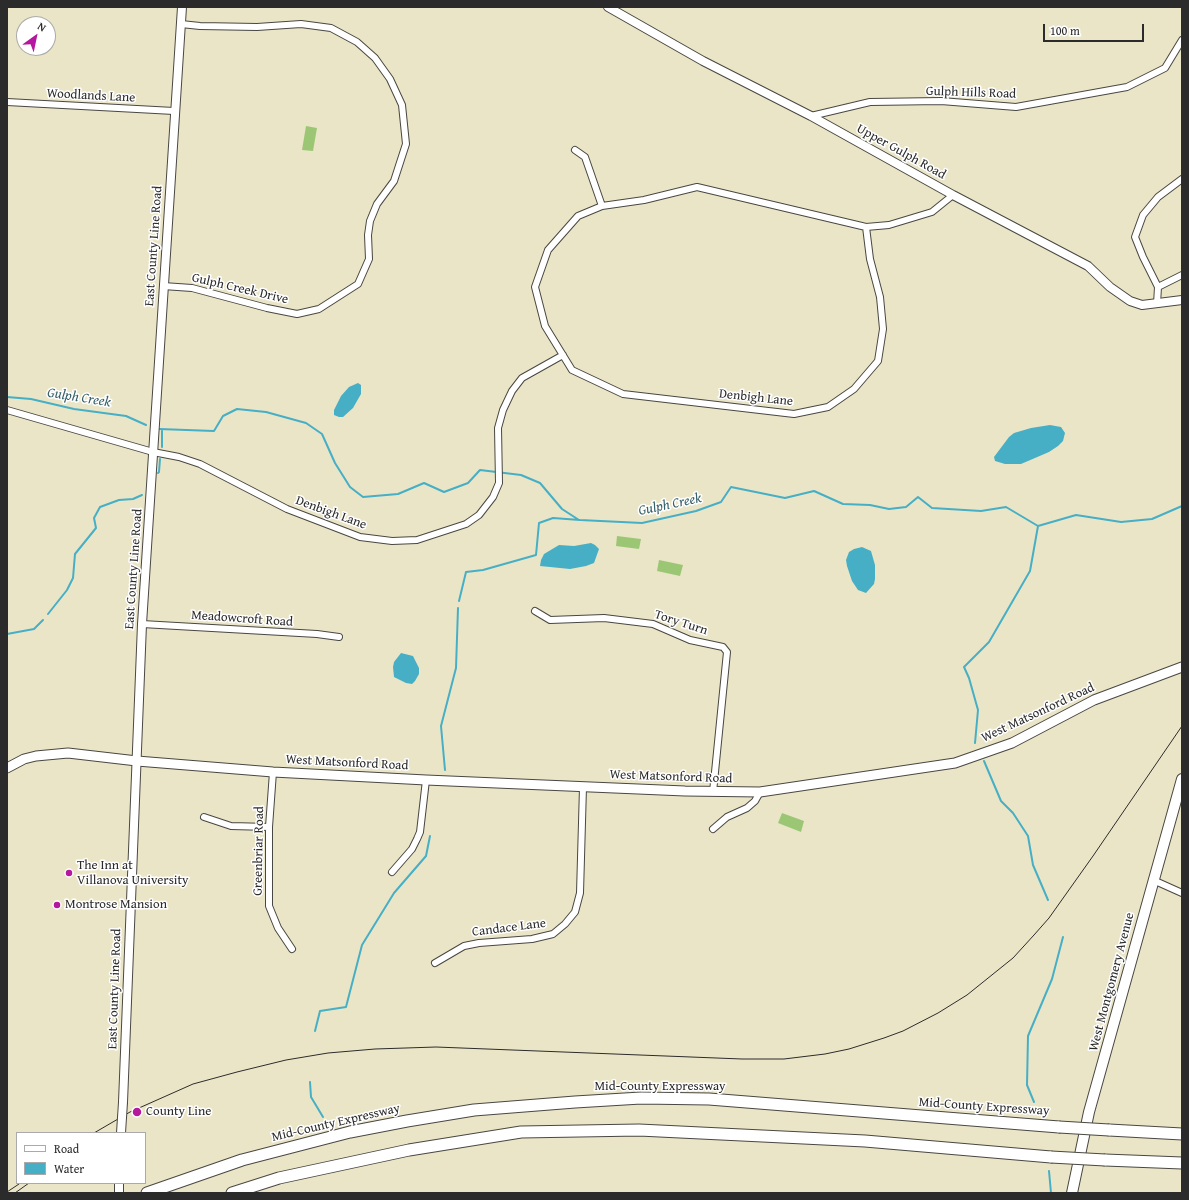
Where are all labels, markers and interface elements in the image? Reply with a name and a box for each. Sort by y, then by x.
north arrow [16,16,56,56]
scale bar [1045,16,1146,42]
text: N [35,18,49,35]
text: 100 m [1050,22,1080,39]
street label: Gulph Hills Road [926,84,1016,102]
street label: Woodlands Lane [46,86,136,106]
street label: Upper Gulph Road [854,121,948,183]
street label: East County Line Road [142,185,166,307]
street label: Gulph Creek Drive [190,270,290,308]
water label: Gulph Creek [46,385,112,411]
street label: Denbigh Lane [718,386,794,410]
water label: Gulph Creek [637,490,703,520]
street label: Denbigh Lane [293,493,369,533]
street label: East County Line Road [122,508,146,630]
street label: Tory Turn [652,607,710,639]
street label: Meadowcroft Road [191,608,293,630]
street label: West Matsonford Road [979,680,1097,746]
street label: West Matsonford Road [285,752,409,774]
street label: West Matsonford Road [609,767,733,787]
street label: Greenbriar Road [250,806,268,896]
place label: The Inn at Villanova University [77,858,189,889]
marker: The Inn at Villanova University [64,868,74,878]
place label: Montrose Mansion [65,897,167,913]
marker: Montrose Mansion [52,900,62,910]
street label: West Montgomery Avenue [1086,911,1138,1053]
street label: Candace Lane [471,916,547,940]
street label: East County Line Road [105,928,125,1050]
street label: Mid-County Expressway [594,1079,726,1095]
street label: Mid-County Expressway [918,1095,1050,1119]
street label: Mid-County Expressway [270,1101,402,1145]
place label: County Line [146,1104,211,1120]
marker: County Line [131,1106,143,1118]
legend [16,1132,146,1184]
text: Road [54,1140,79,1157]
text: Water [54,1160,84,1177]

